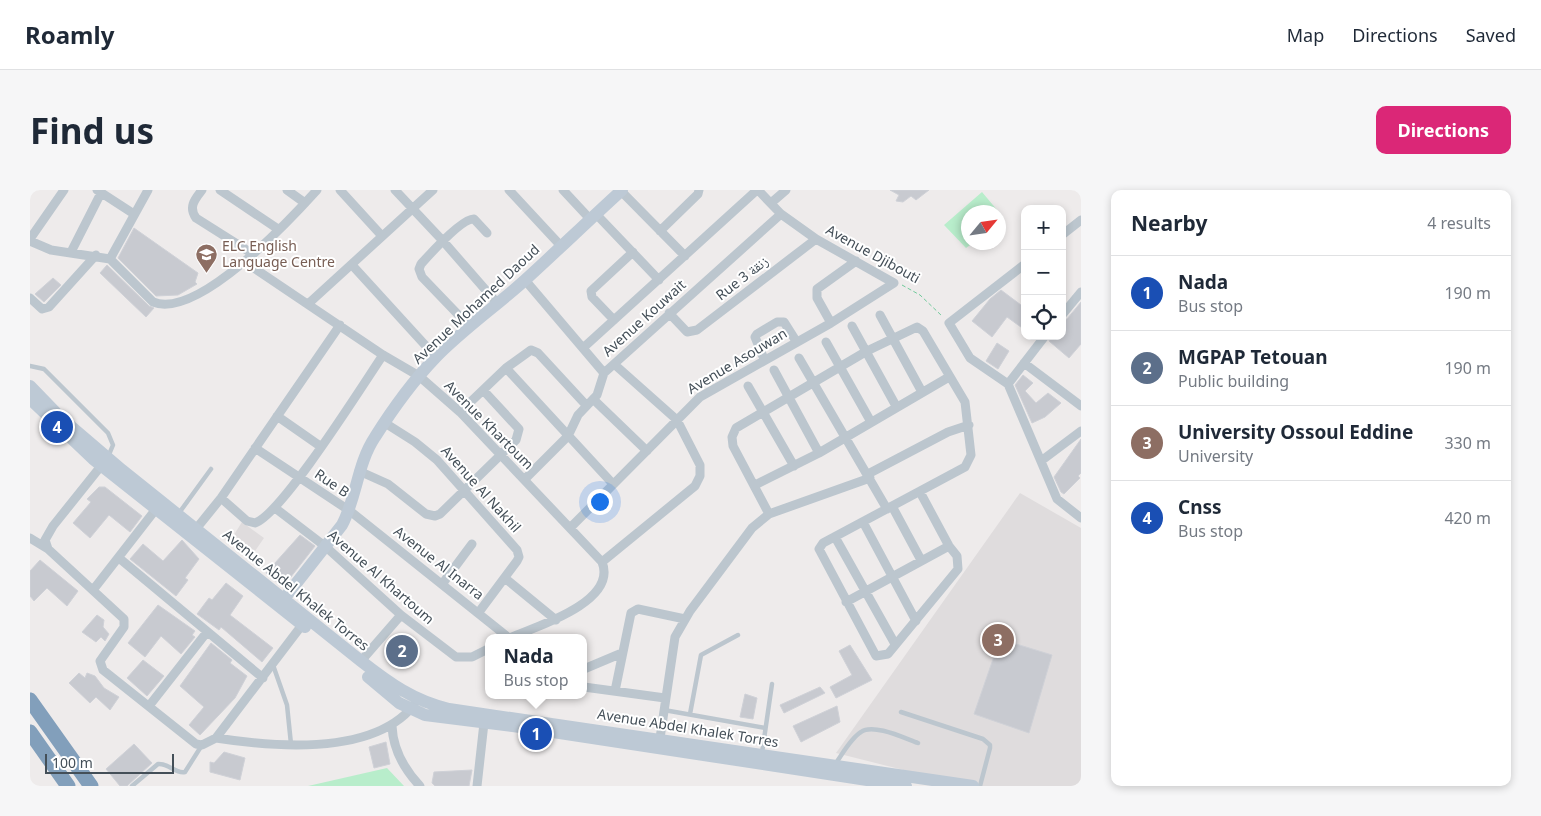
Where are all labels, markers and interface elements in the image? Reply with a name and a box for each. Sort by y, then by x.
text: Roamly [25,18,114,51]
text: Map [1287,23,1324,47]
text: Directions [1352,23,1438,47]
text: Saved [1466,23,1516,47]
button: Directions [1376,106,1511,154]
text: Find us [30,107,154,154]
north arrow [961,205,1006,250]
map controls [1021,205,1066,340]
button: + [1021,205,1066,250]
text: Nearby [1131,209,1207,237]
text: 4 results [1427,212,1491,234]
street label: Avenue Djibouti [823,220,924,287]
place label: ELC English Language Centre [222,236,335,271]
street label: Avenue Mohamed Daoud [408,240,543,368]
school or university icon: ELC English Language Centre [194,242,218,273]
button: − [1021,250,1066,295]
street label: Rue 3 زنقة [712,251,772,304]
text: Nada [1178,269,1228,295]
street label: Avenue Kouwait [598,275,689,360]
text: 1 [1142,282,1152,304]
text: 190 m [1444,282,1491,304]
button: locate [1021,295,1066,340]
text: Bus stop [1178,295,1243,317]
street label: Avenue Asouwan [683,323,790,398]
text: MGPAP Tetouan [1178,344,1328,370]
text: 2 [1142,357,1152,379]
text: 190 m [1444,357,1491,379]
text: Public building [1178,370,1289,392]
street label: Avenue Khartoum [441,376,538,473]
pin: 4 [41,408,73,446]
text: University Ossoul Eddine [1178,419,1413,445]
text: 3 [1142,432,1152,454]
text: 330 m [1444,432,1491,454]
street label: Avenue Al Nakhil [437,441,526,536]
text: University [1178,445,1253,467]
street label: Rue B [311,464,353,501]
your location [587,489,613,515]
text: Cnss [1178,494,1222,520]
text: 4 [1142,507,1152,529]
text: 420 m [1444,507,1491,529]
text: Bus stop [1178,520,1243,542]
street label: Avenue Al Inarra [390,521,488,604]
street label: Avenue Abdel Khalek Torres [219,525,374,655]
street label: Avenue Al Khartoum [324,525,439,628]
pin: 3 [982,621,1014,659]
pin: 2 [386,632,418,670]
popup [485,634,587,699]
text: Nada [503,643,554,669]
text: Bus stop [503,669,569,691]
street label: Avenue Abdel Khalek Torres [596,704,780,751]
pin: 1 [520,715,552,753]
scale bar [45,751,174,774]
text: 100 m [52,753,93,772]

